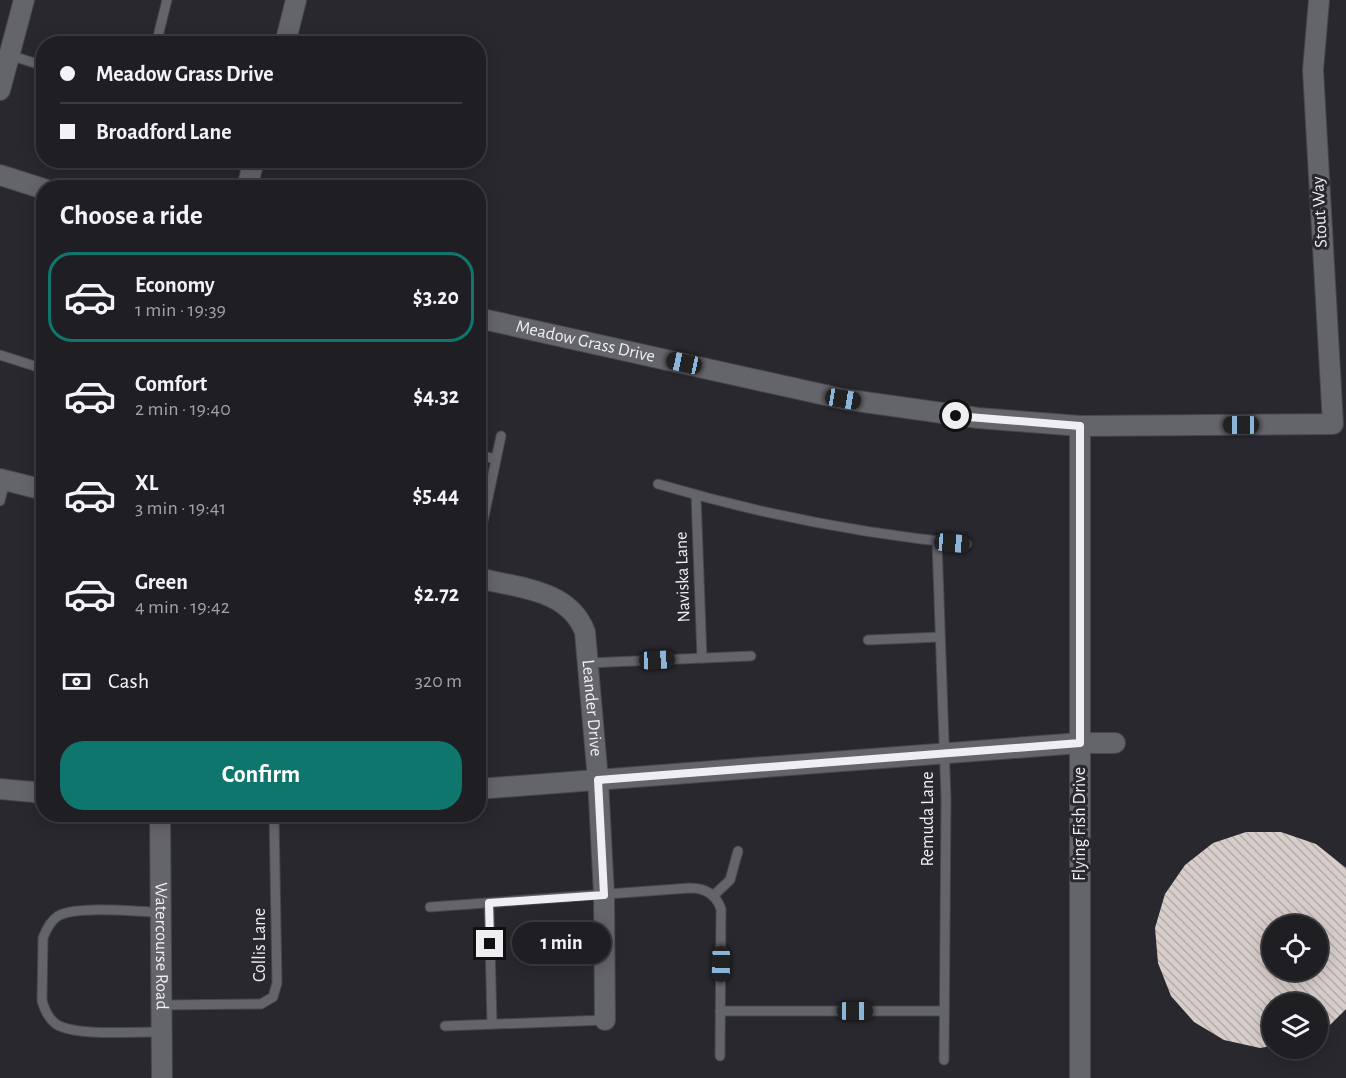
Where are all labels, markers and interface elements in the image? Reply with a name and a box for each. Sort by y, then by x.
text: Meadow Grass Drive [96,63,274,85]
text: Broadford Lane [96,121,232,143]
street label: Stout Way [1309,175,1331,248]
text: Choose a ride [60,202,203,229]
icon: car [63,270,117,324]
text: Economy [135,274,215,296]
text: $3.20 [413,286,459,308]
text: 1 min · 19:39 [135,300,226,320]
street label: Meadow Grass Drive [514,318,657,366]
car [665,350,703,376]
icon: car [63,369,117,423]
text: Comfort [135,373,207,395]
text: $4.32 [413,385,459,407]
car [824,387,862,411]
text: 2 min · 19:40 [135,399,231,419]
route start [942,402,969,429]
car [1223,416,1259,434]
icon: car [63,468,117,522]
text: XL [135,472,158,494]
text: $5.44 [412,484,459,506]
text: 3 min · 19:41 [135,498,226,518]
street label: Naviska Lane [672,531,694,623]
car [933,532,971,554]
icon: car [63,567,117,621]
text: Green [135,571,188,593]
text: $2.72 [414,583,459,605]
text: 4 min · 19:42 [135,597,230,617]
car [639,650,675,670]
street label: Leander Drive [578,659,605,757]
icon: cash [60,665,93,698]
text: Cash [108,670,149,692]
text: 320 m [415,671,462,691]
button: Confirm [60,741,462,810]
street label: Flying Fish Drive [1071,767,1089,881]
street label: Remuda Lane [919,771,937,867]
street label: Watercourse Road [152,882,170,1010]
street label: Collis Lane [251,908,269,982]
map controls [1262,915,1328,1059]
button: locate [1262,915,1328,981]
callout: 1 min [511,923,610,965]
route end [476,930,503,957]
text: 1 min [540,933,583,953]
car [712,946,730,982]
button: layers [1262,993,1328,1059]
car [837,1002,873,1020]

